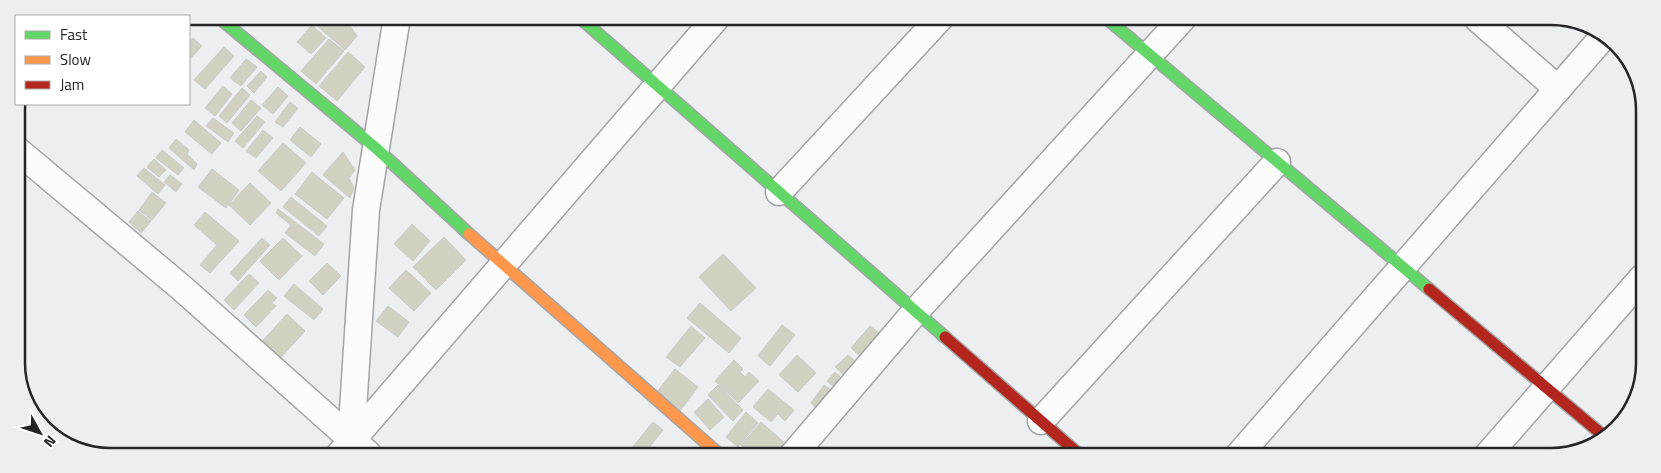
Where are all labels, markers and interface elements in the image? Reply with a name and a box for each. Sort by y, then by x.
legend [15,15,190,105]
text: Fast [60,23,88,46]
text: Slow [60,48,91,71]
text: Jam [60,73,84,96]
north arrow [15,408,65,458]
text: N [39,431,62,452]

